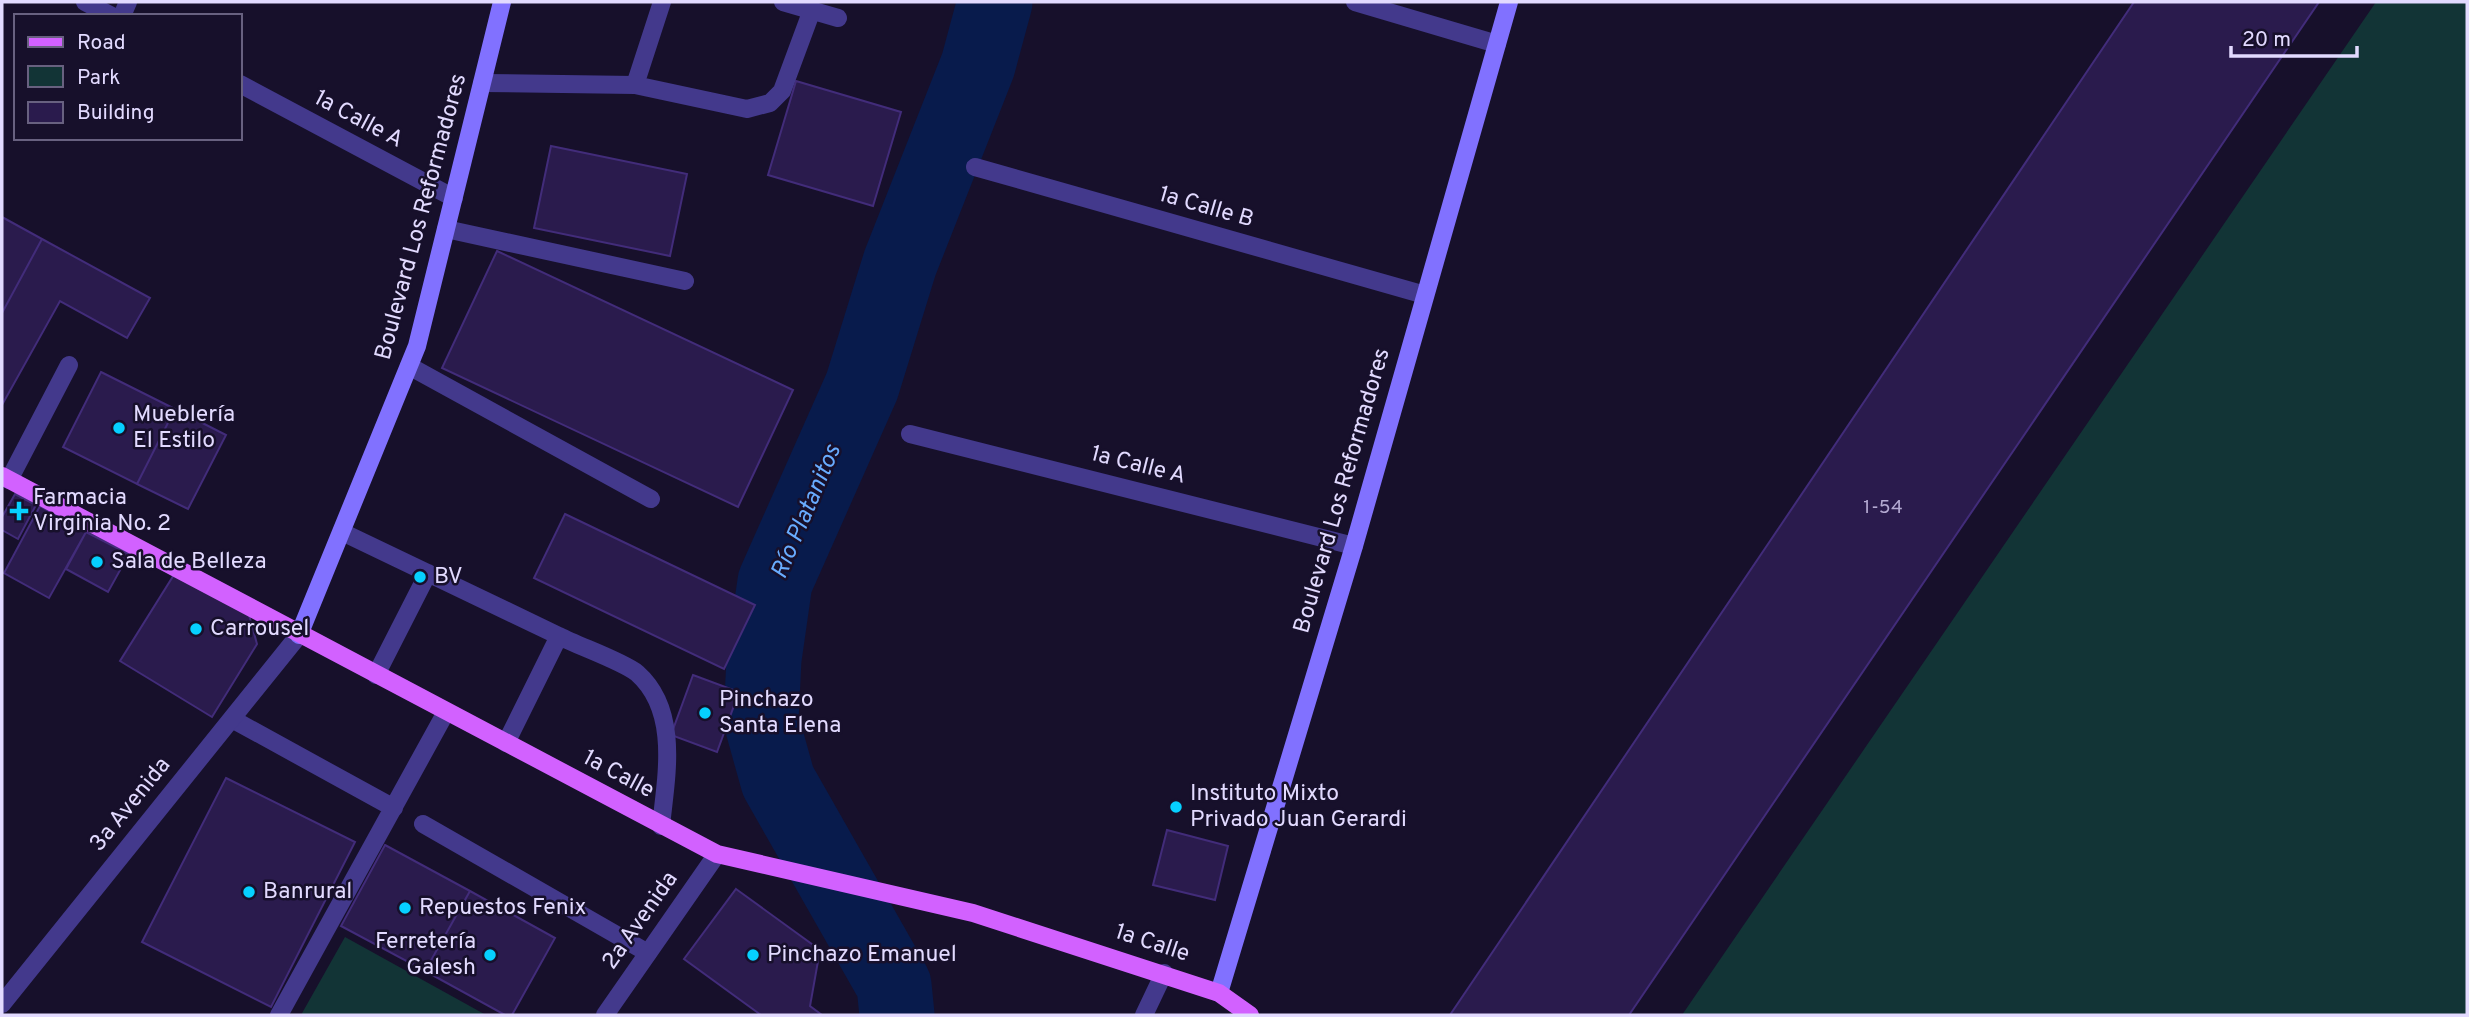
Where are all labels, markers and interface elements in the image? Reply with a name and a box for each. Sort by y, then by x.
legend [14,14,242,140]
scale bar [2231,14,2357,58]
text: 20 m [2242,27,2291,54]
text: Road [77,30,126,57]
text: Park [77,65,120,92]
street label: Boulevard Los Reformadores [370,71,474,363]
street label: 1a Calle A [308,84,408,156]
text: Building [77,100,155,127]
street label: 1a Calle B [1155,181,1257,235]
street label: Boulevard Los Reformadores [1288,345,1398,637]
place label: Mueblería El Estilo [133,401,235,456]
marker: Mueblería El Estilo [111,420,127,436]
water label: Río Platanitos [765,439,849,584]
street label: 1a Calle A [1087,440,1189,492]
place label: Farmacia Virginia No. 2 [33,484,171,539]
house number: 1-54 [1863,496,1903,520]
marker: Farmacia Virginia No. 2 [11,503,27,519]
place label: Sala de Belleza [111,548,267,577]
marker: Sala de Belleza [89,554,105,570]
place label: BV [434,563,463,592]
marker: BV [412,569,428,585]
place label: Carrousel [210,615,309,644]
marker: Carrousel [188,621,204,637]
place label: Pinchazo Santa Elena [719,686,841,741]
marker: Pinchazo Santa Elena [697,705,713,721]
street label: 1a Calle [577,744,659,806]
street label: 3a Avenida [84,752,178,858]
place label: Instituto Mixto Privado Juan Gerardi [1190,780,1407,835]
marker: Instituto Mixto Privado Juan Gerardi [1168,799,1184,815]
street label: 2a Avenida [597,866,685,976]
place label: Banrural [263,878,352,907]
marker: Banrural [241,884,257,900]
place label: Repuestos Fenix [419,894,587,923]
marker: Repuestos Fenix [397,900,413,916]
street label: 1a Calle [1111,918,1193,970]
place label: Ferretería Galesh [375,928,476,983]
place label: Pinchazo Emanuel [767,941,957,970]
marker: Ferretería Galesh [482,947,498,963]
marker: Pinchazo Emanuel [745,947,761,963]

